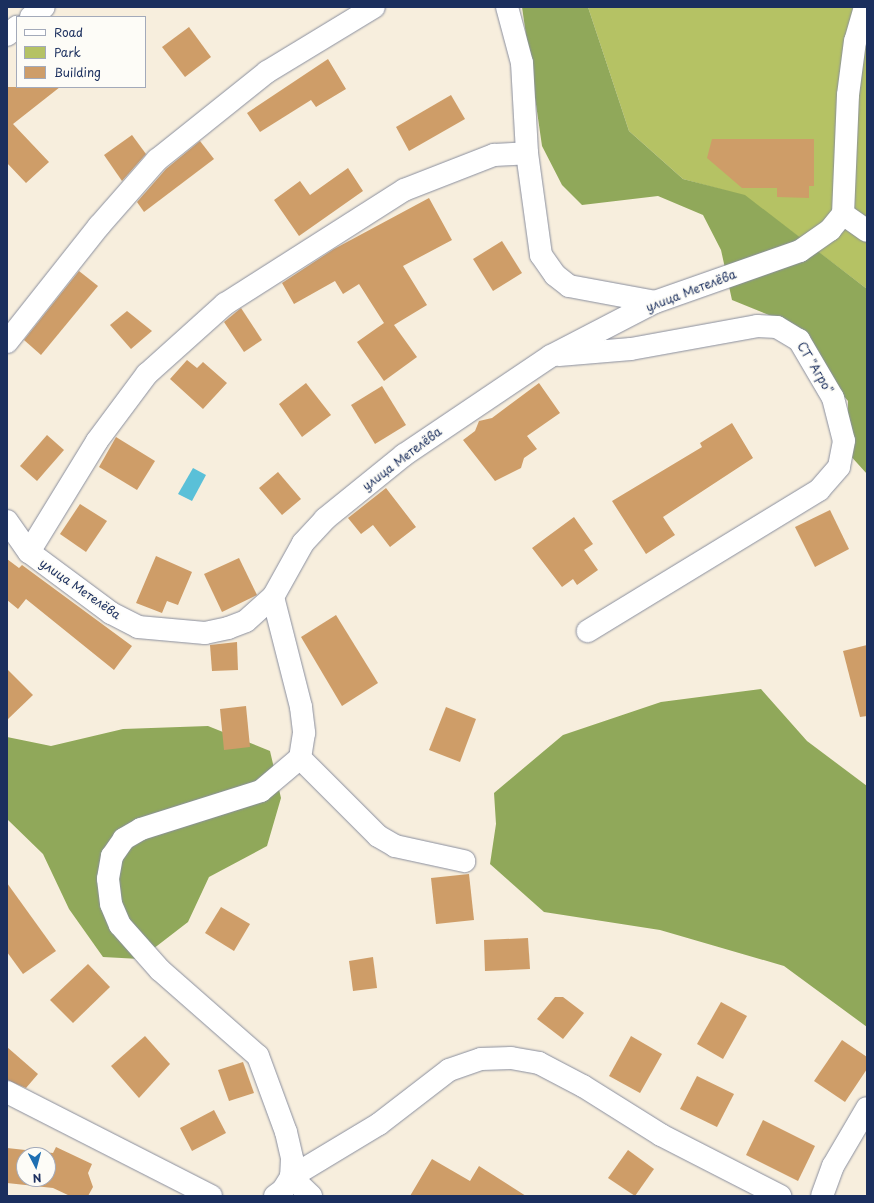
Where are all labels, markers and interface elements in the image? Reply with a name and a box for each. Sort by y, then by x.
legend [16,16,146,88]
text: Road [54,23,83,41]
text: Park [54,43,81,61]
text: Building [54,63,101,81]
street label: улица Метелёва [644,267,738,315]
street label: СТ "Агро" [794,339,836,397]
street label: улица Метелёва [359,424,445,494]
street label: улица Метелёва [37,556,123,622]
north arrow [16,1147,56,1187]
text: N [32,1170,42,1187]

